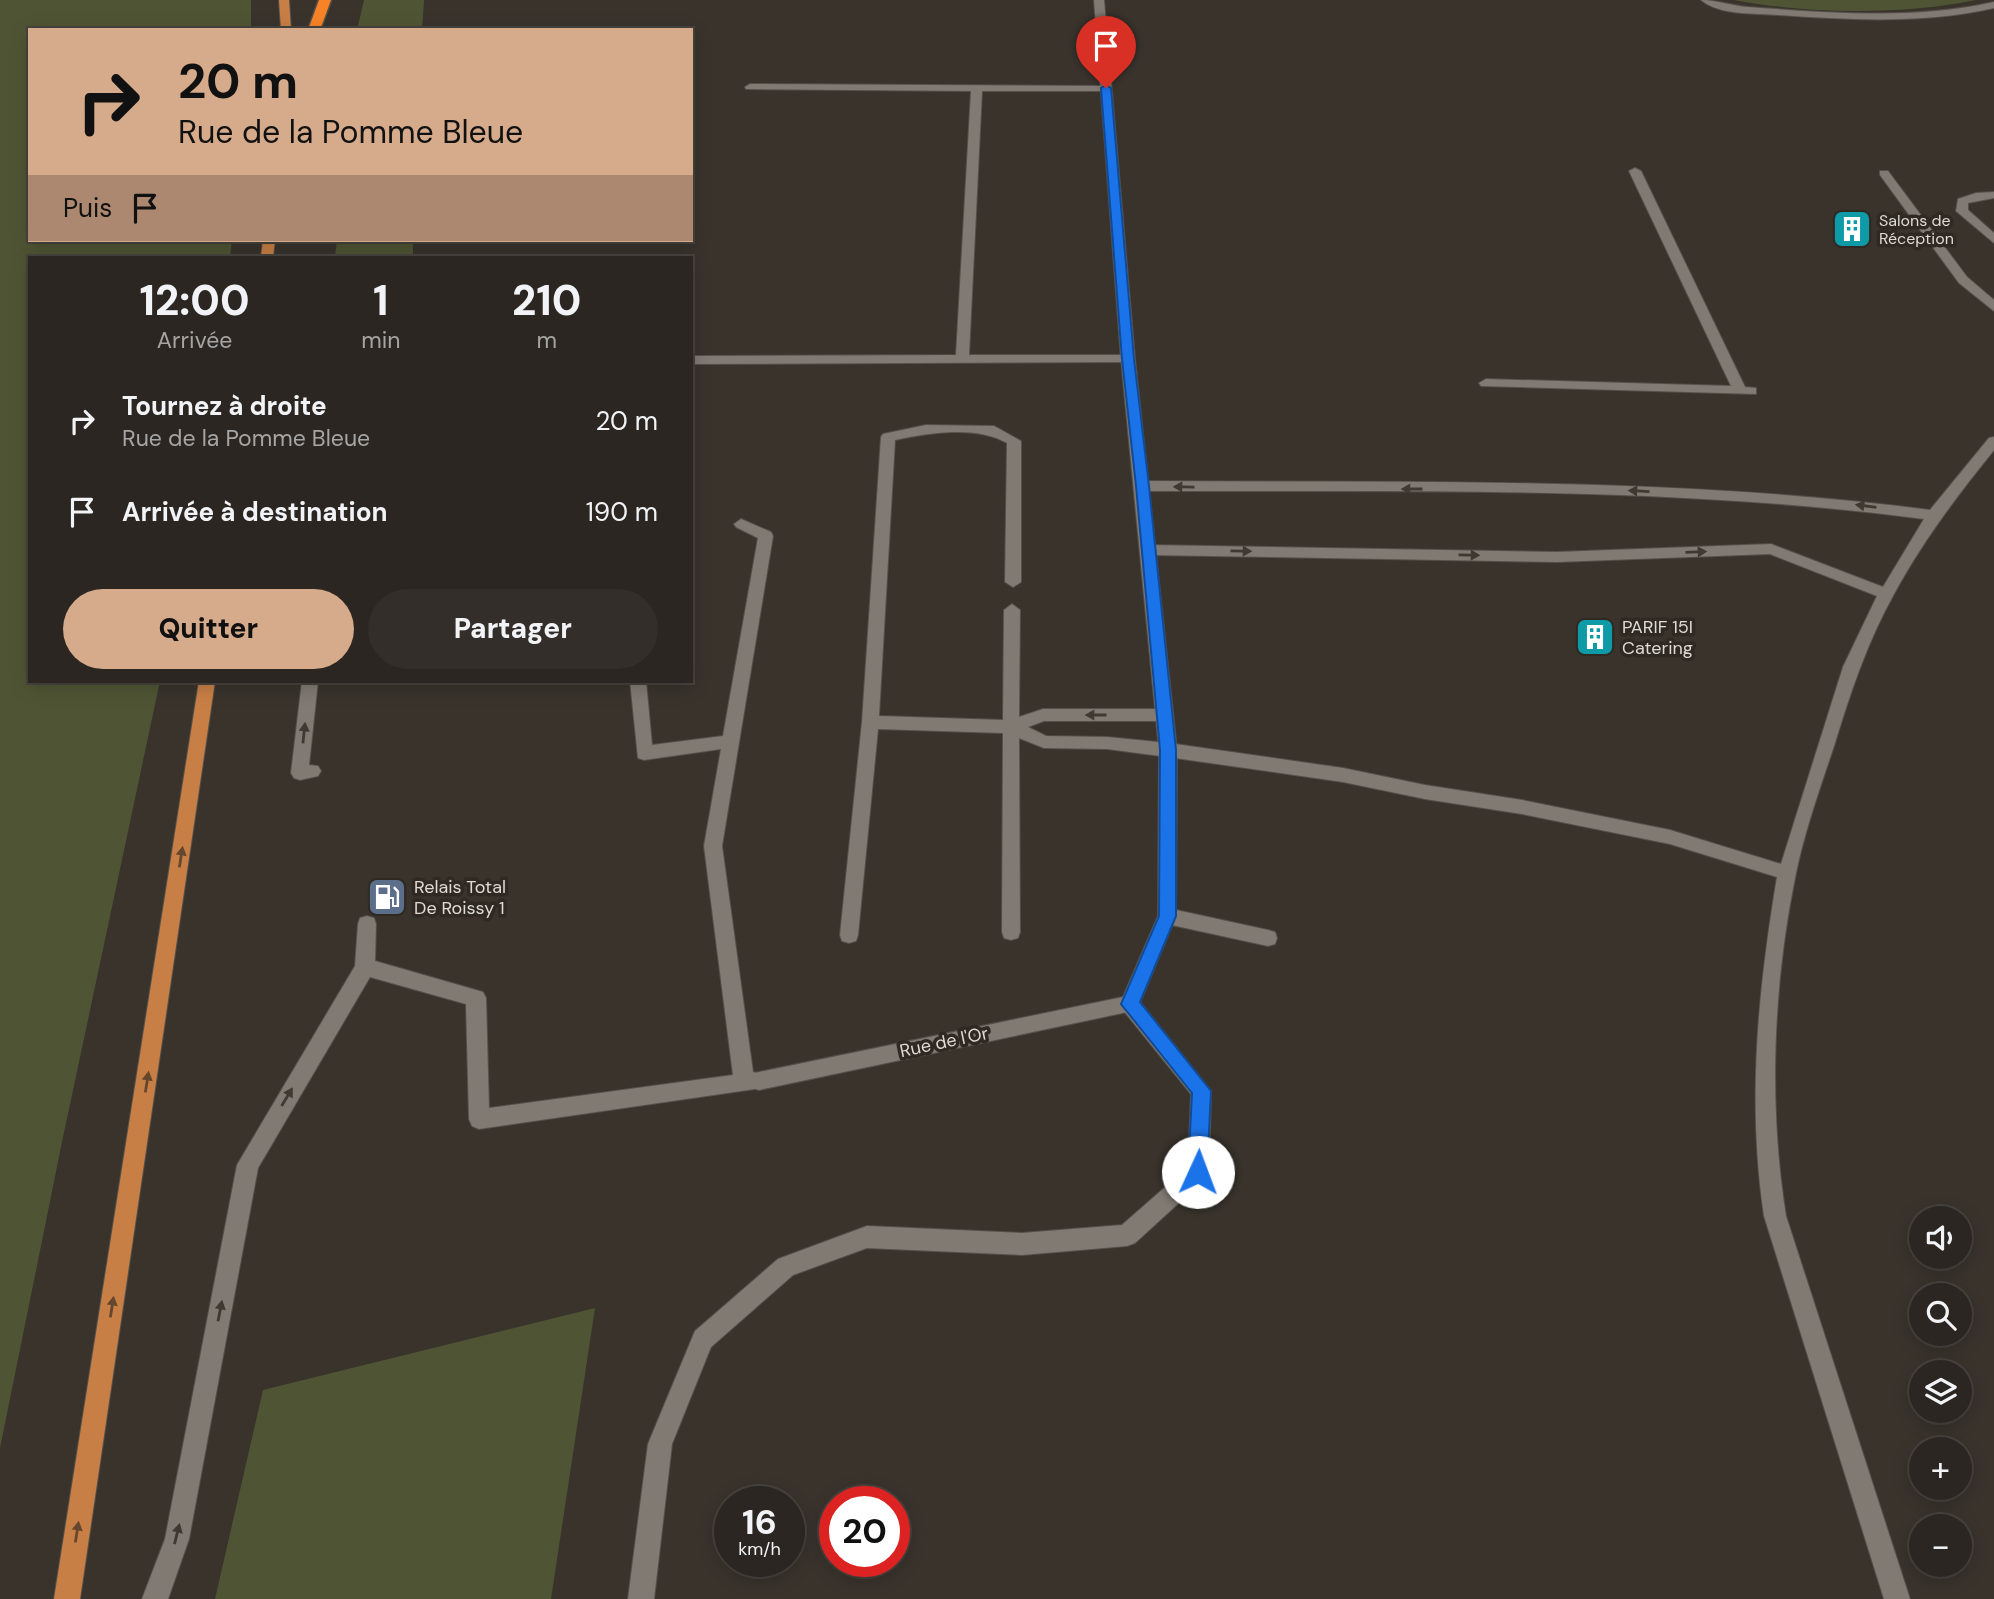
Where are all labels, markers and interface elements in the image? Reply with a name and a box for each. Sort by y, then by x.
pin [1076,16,1136,88]
icon: arrive [1087,27,1125,65]
text: 20 m [178,49,298,113]
icon: right [63,56,154,147]
text: Rue de la Pomme Bleue [178,111,523,153]
icon: arrive [126,189,164,227]
text: Puis [63,191,112,225]
building icon: Salons de Réception [1831,208,1873,250]
place label: Salons de Réception [1879,210,1954,249]
text: 12:00 [140,273,250,328]
text: 1 [373,273,389,328]
text: 210 [512,273,581,328]
text: Arrivée [157,325,232,355]
text: min [361,325,400,355]
text: m [536,325,557,355]
text: Tournez à droite [122,389,327,423]
icon: right [63,402,101,440]
text: 20 m [595,404,658,438]
text: Rue de la Pomme Bleue [122,423,370,453]
one-way arrow [1173,481,1195,493]
one-way arrow [1401,483,1423,495]
one-way arrow [1628,486,1650,497]
icon: arrive [63,493,101,531]
text: Arrivée à destination [122,495,388,529]
text: 190 m [586,495,658,529]
one-way arrow [1855,500,1877,511]
one-way arrow [1230,545,1252,557]
one-way arrow [1685,546,1707,558]
one-way arrow [1458,549,1480,561]
button: Quitter [63,589,354,669]
button: Partager [368,589,658,669]
place label: PARIF 15I Catering [1622,615,1693,660]
building icon: PARIF 15I Catering [1574,616,1616,658]
one-way arrow [1085,709,1107,721]
one-way arrow [299,722,310,744]
one-way arrow [176,846,187,868]
place label: Relais Total De Roissy 1 [414,875,506,920]
fuel station icon: Relais Total De Roissy 1 [366,876,408,918]
street label: Rue de l'Or [898,1021,991,1063]
one-way arrow [141,1071,152,1093]
one-way arrow [281,1087,293,1107]
position arrow [1161,1135,1235,1209]
map controls [1909,1206,1972,1577]
button: sound [1909,1206,1972,1269]
button: search [1909,1283,1972,1346]
one-way arrow [107,1296,118,1318]
one-way arrow [214,1300,225,1322]
button: layers [1909,1360,1972,1423]
button: + [1909,1437,1972,1500]
speed limit sign: 20 [819,1486,910,1577]
text: 16 [742,1499,777,1545]
button: − [1909,1514,1972,1577]
one-way arrow [72,1520,83,1542]
one-way arrow [172,1523,183,1545]
text: km/h [738,1537,781,1561]

